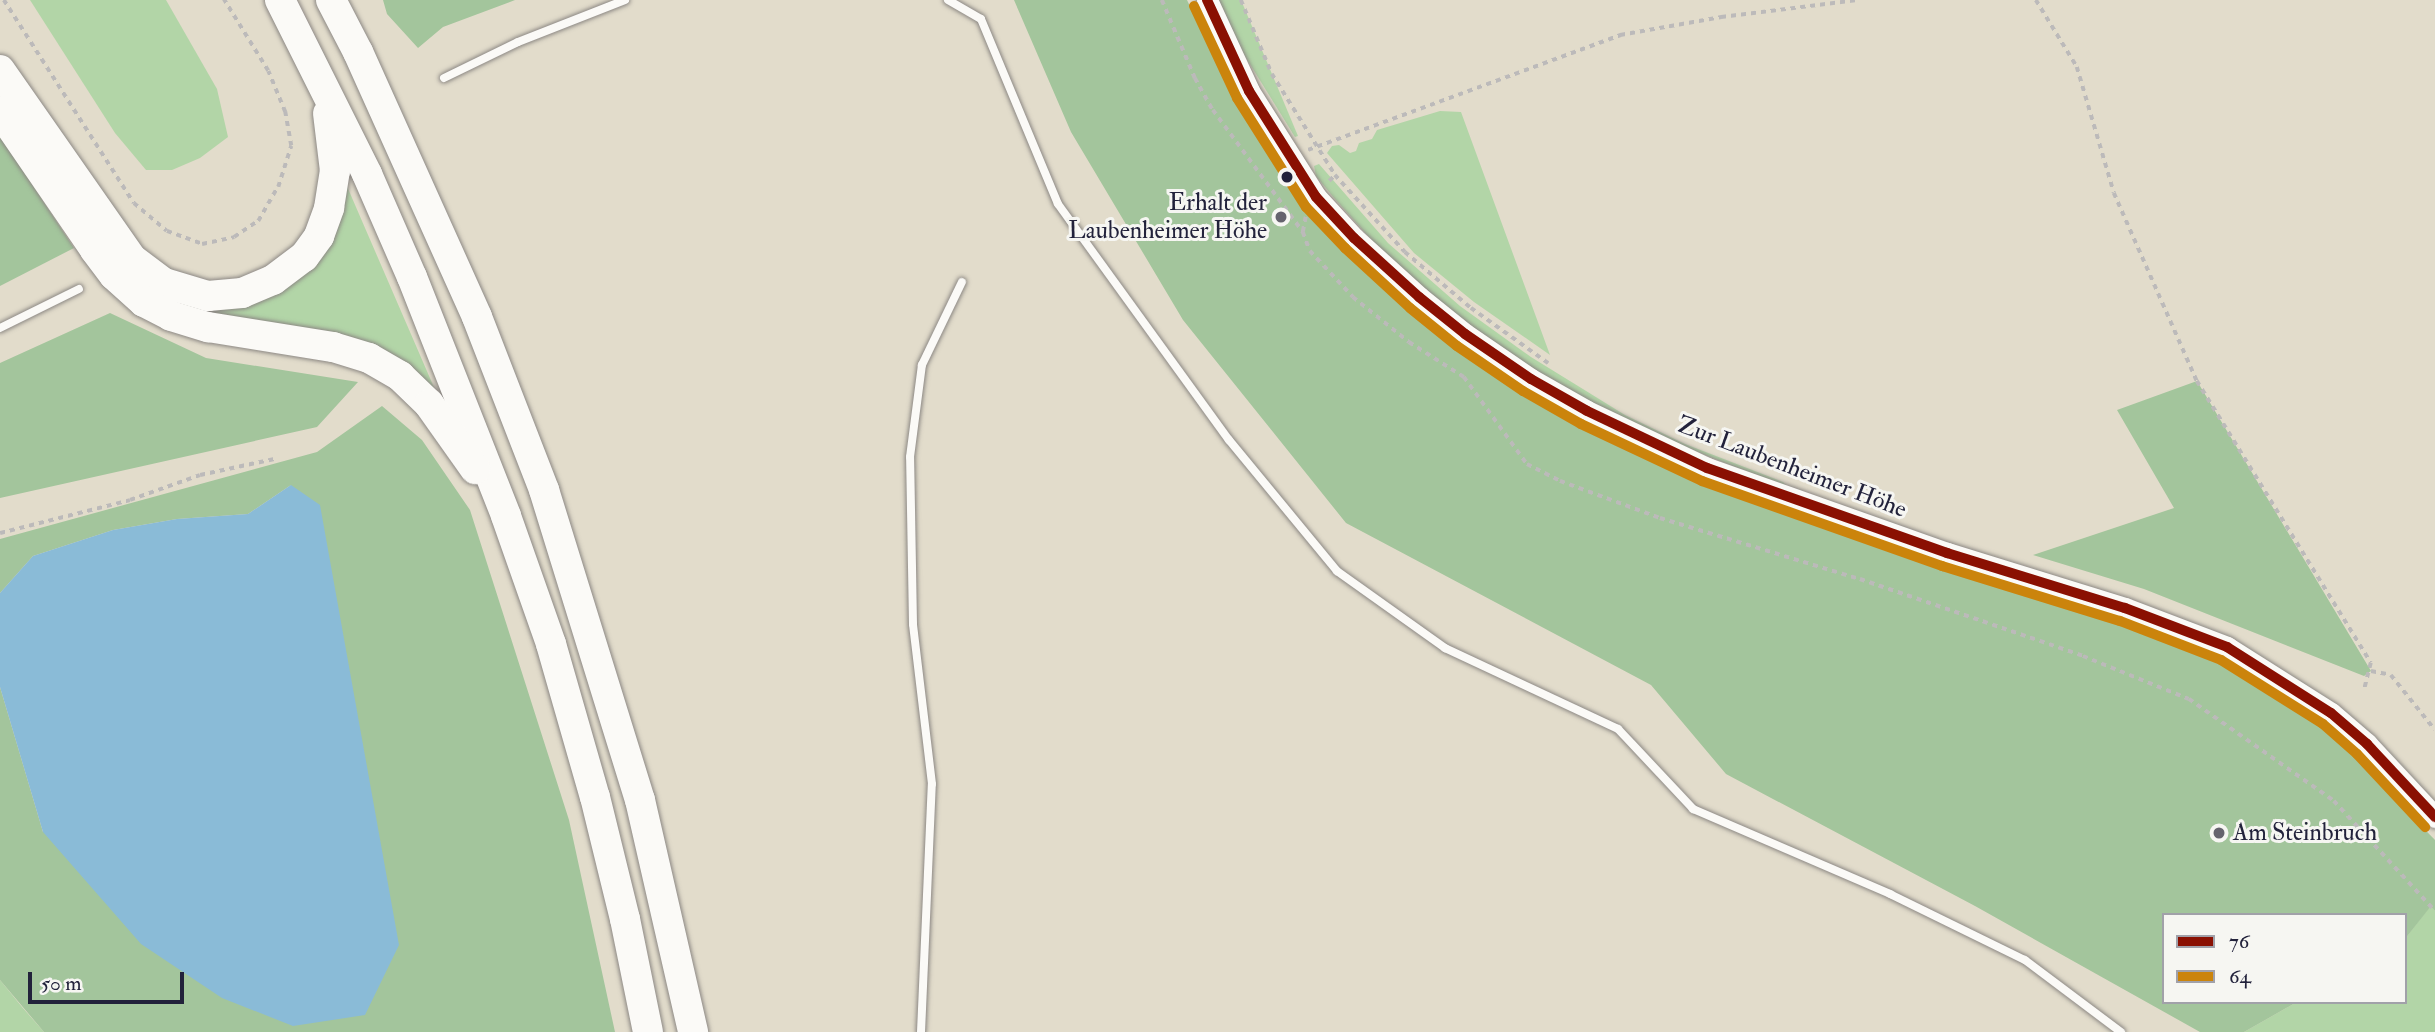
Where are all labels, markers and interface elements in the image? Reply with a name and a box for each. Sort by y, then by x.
unlabelled marker [1280,170,1294,184]
place label: Erhalt der Laubenheimer Höhe [1068,189,1267,245]
marker: Erhalt der Laubenheimer Höhe [1273,209,1289,225]
street label: Zur Laubenheimer Höhe [1673,410,1911,524]
place label: Am Steinbruch [2233,819,2377,847]
marker: Am Steinbruch [2211,825,2227,841]
legend [2162,913,2407,1004]
text: 76 [2229,928,2249,955]
scale bar [32,958,187,1002]
text: 64 [2229,963,2251,990]
text: 50 m [41,970,82,997]

